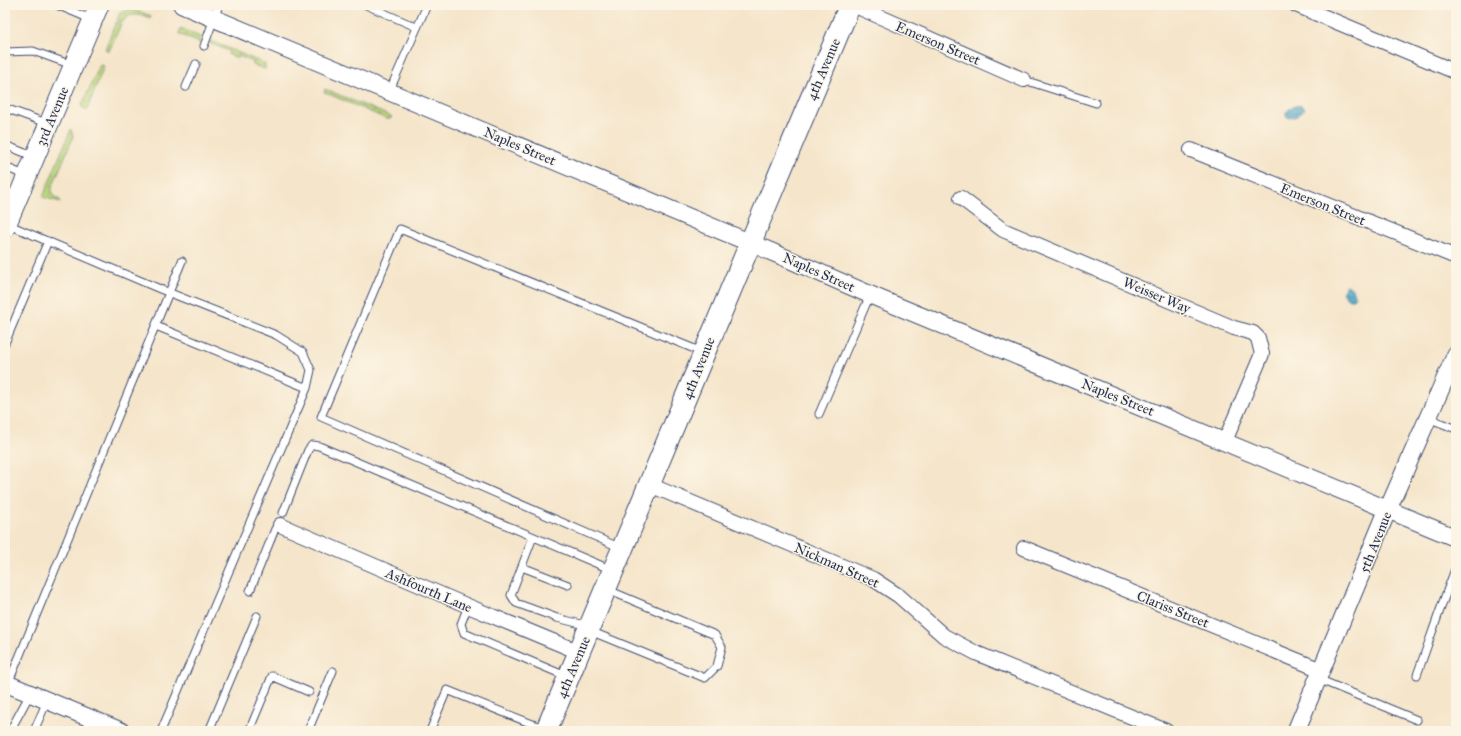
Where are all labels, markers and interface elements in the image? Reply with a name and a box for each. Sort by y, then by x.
street label: Emerson Street [893,18,983,69]
street label: 4th Avenue [803,36,844,103]
street label: 3rd Avenue [32,84,73,148]
street label: Naples Street [481,124,559,169]
street label: Emerson Street [1278,180,1368,229]
street label: Naples Street [780,249,857,296]
street label: Weisser Way [1121,274,1193,317]
street label: 4th Avenue [678,334,719,402]
street label: Naples Street [1079,375,1157,420]
street label: 5th Avenue [1356,509,1395,575]
street label: Nickman Street [792,539,882,592]
street label: Ashfourth Lane [382,564,475,616]
street label: Clariss Street [1134,587,1211,632]
street label: 4th Avenue [553,634,594,701]

